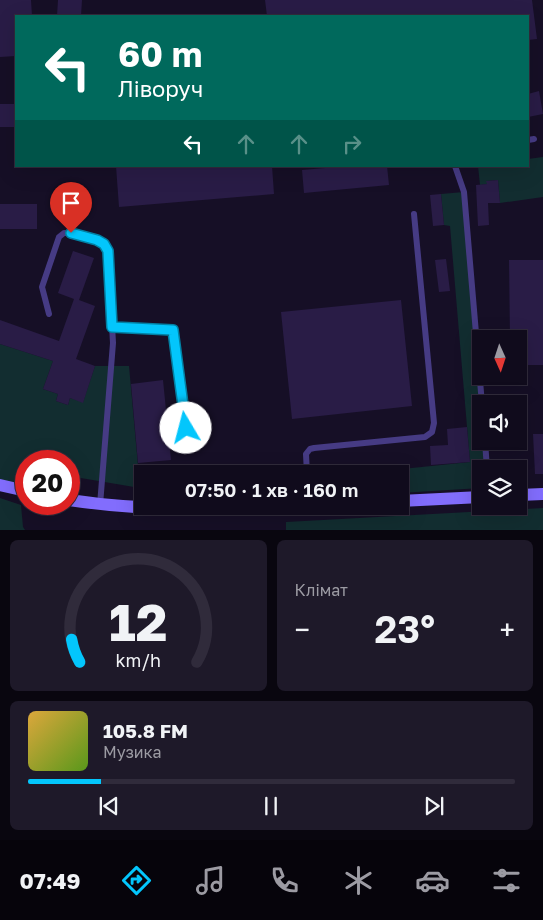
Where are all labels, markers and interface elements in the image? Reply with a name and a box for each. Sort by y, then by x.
text: 60 m [118,33,202,75]
icon: left [35,35,100,100]
text: Ліворуч [118,75,203,102]
icon: left [179,130,207,158]
icon: ahead [232,130,260,158]
icon: ahead [285,130,313,158]
icon: right [338,130,366,158]
pin [50,182,92,233]
icon: arrive [57,189,85,217]
north arrow [472,330,528,385]
map controls [472,330,527,515]
button: sound [472,395,527,450]
position arrow [159,401,211,453]
speed limit sign: 20 [15,450,80,515]
button: layers [472,460,527,515]
text: 07:50 · 1 хв · 160 m [185,478,358,501]
text: Клімат [295,580,348,600]
text: 12 [109,590,168,652]
text: 23° [374,606,435,651]
text: − [295,613,310,646]
text: + [500,613,515,646]
text: km/h [116,649,161,671]
text: 105.8 FM [103,719,188,742]
text: Музика [103,742,162,762]
icon: previous [95,792,123,820]
icon: pause [257,792,285,820]
icon: next [420,792,448,820]
icon: directions [119,863,154,898]
icon: music [193,863,228,898]
icon: phone [267,863,302,898]
icon: climate [341,863,376,898]
icon: car [415,863,450,898]
icon: filters [489,863,524,898]
text: 07:49 [19,867,80,894]

